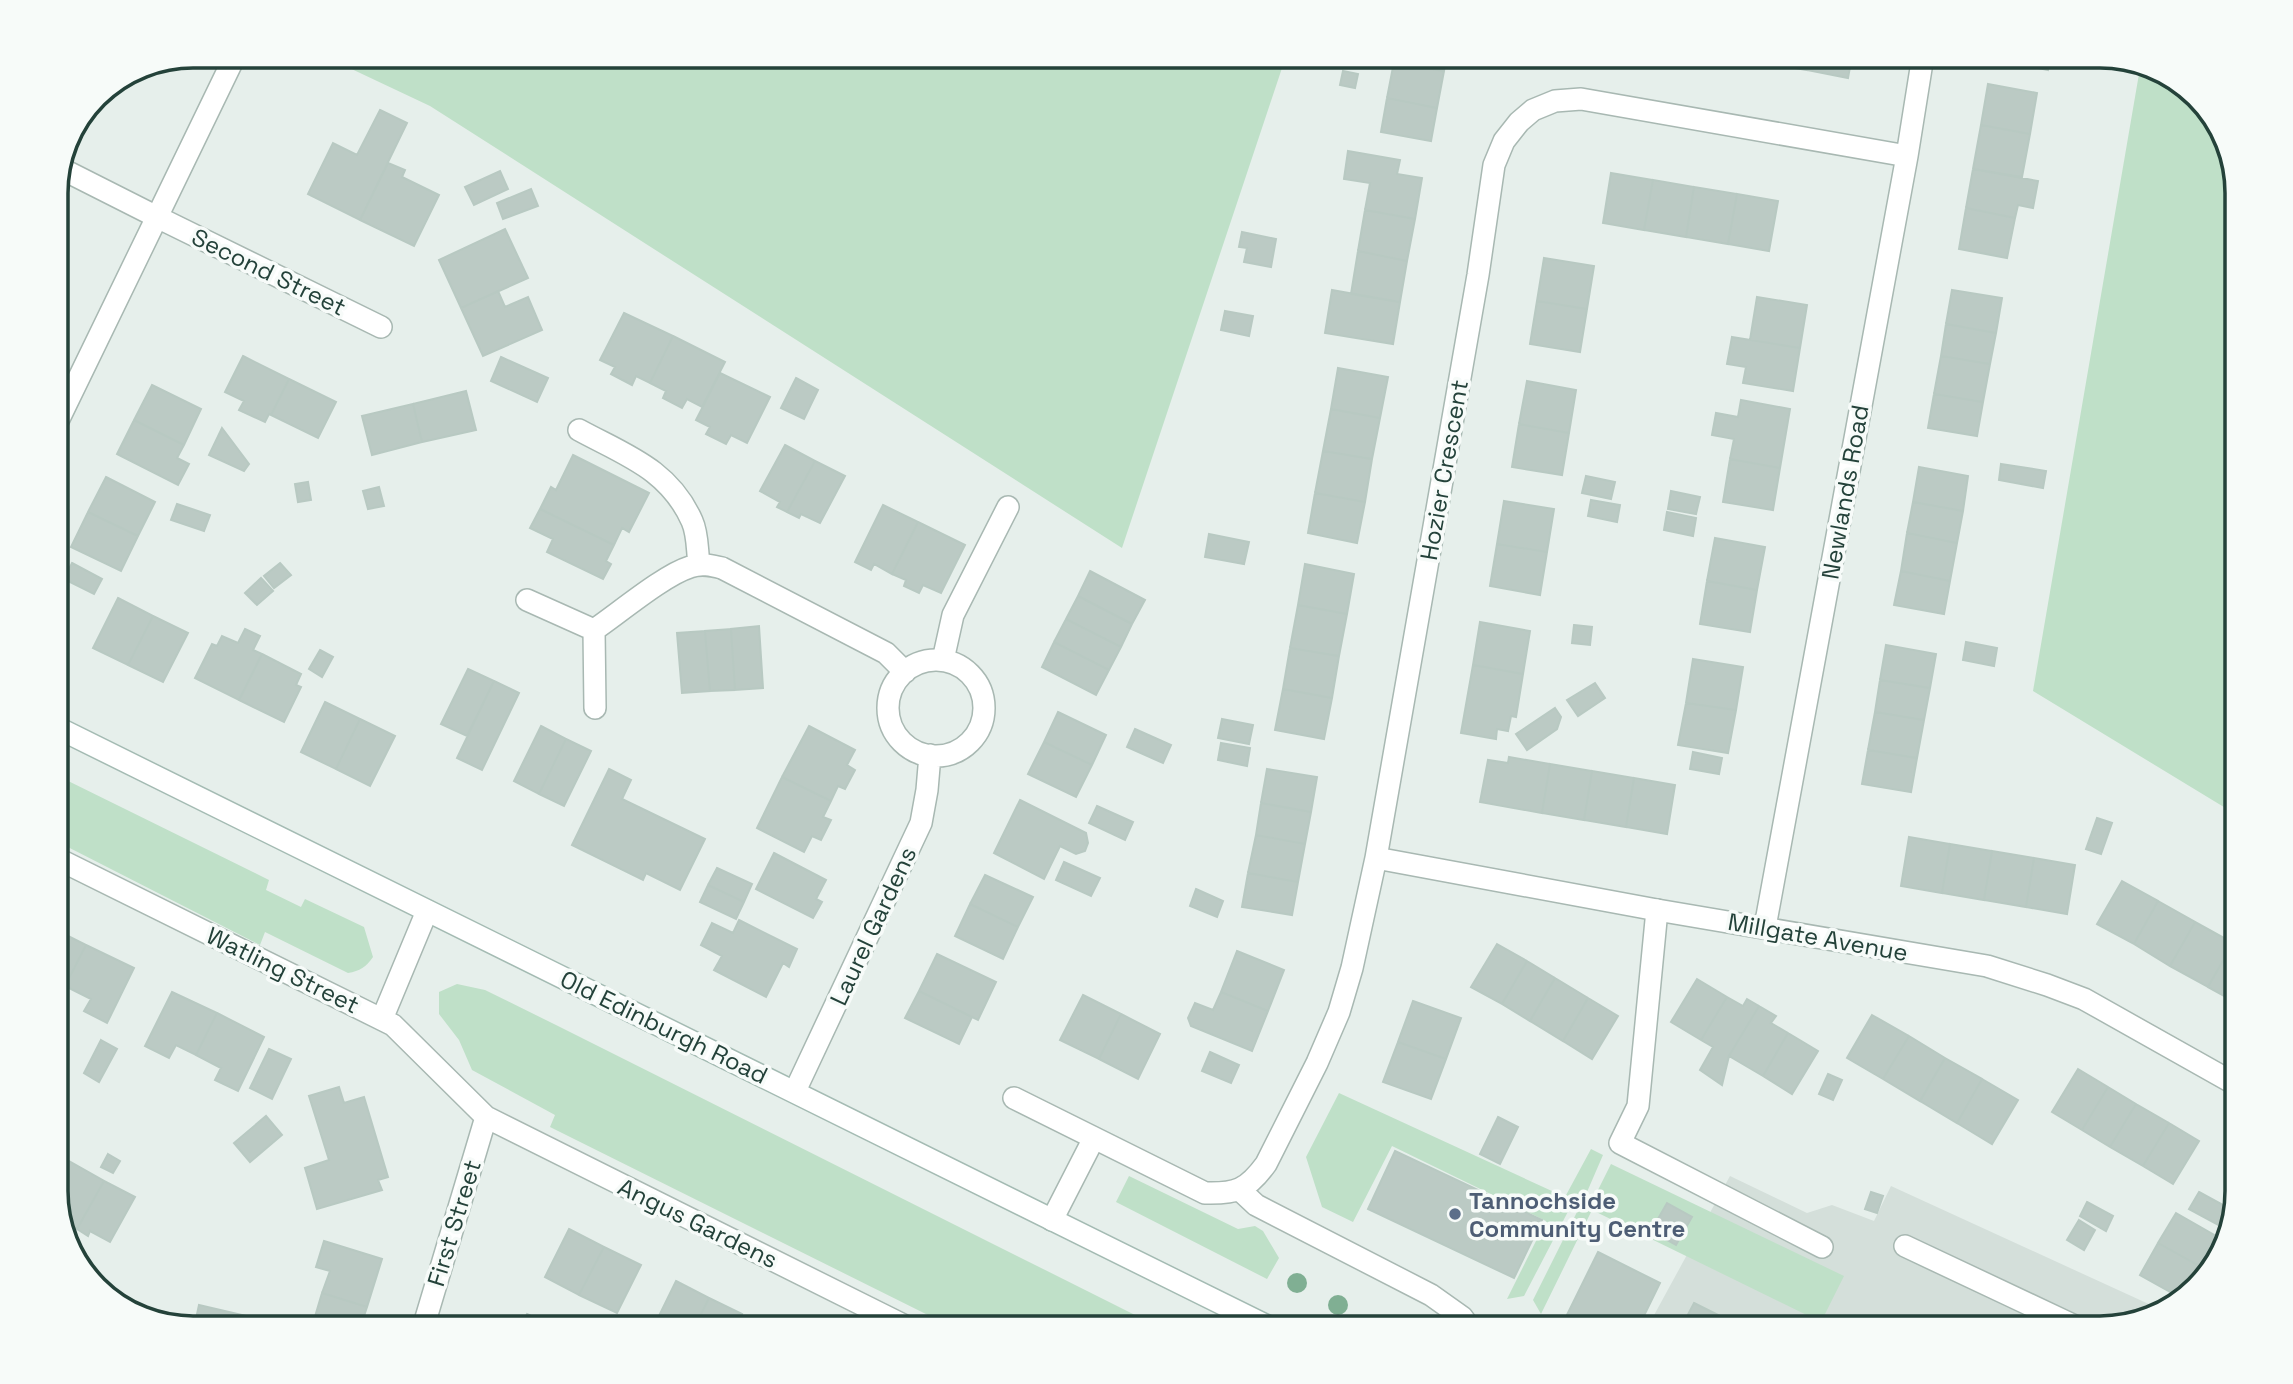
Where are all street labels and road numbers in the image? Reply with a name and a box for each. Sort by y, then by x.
street label: Second Street [187,221,351,323]
street label: Hozier Crescent [1413,377,1475,563]
street label: Newlands Road [1814,402,1876,582]
street label: Laurel Gardens [823,842,923,1010]
street label: Millgate Avenue [1726,906,1910,968]
street label: Watling Street [202,920,364,1020]
street label: Old Edinburgh Road [555,963,773,1091]
street label: First Street [420,1156,488,1290]
street label: Angus Gardens [613,1171,783,1275]

